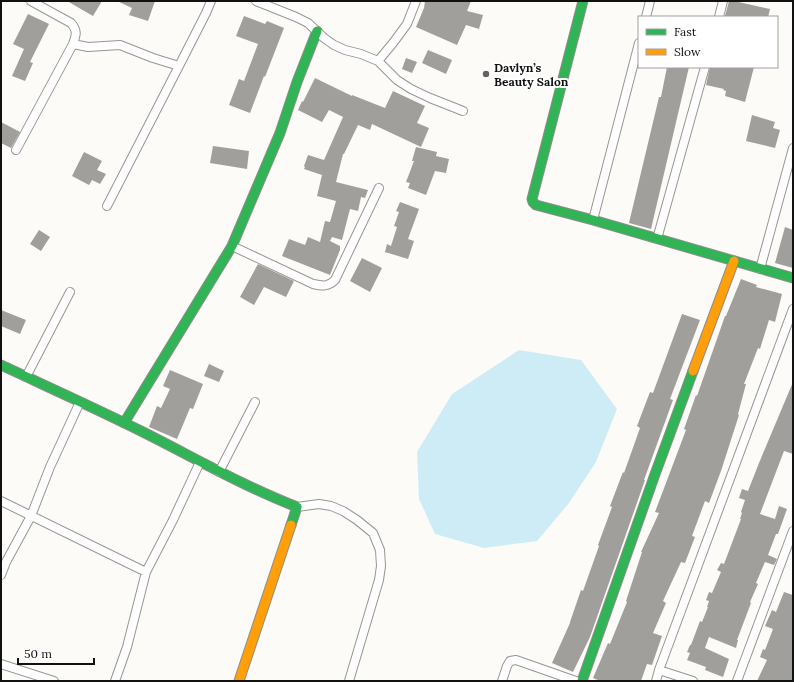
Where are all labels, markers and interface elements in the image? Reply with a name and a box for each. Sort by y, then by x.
legend [638,16,778,68]
text: Fast [674,24,697,39]
text: Slow [674,44,701,59]
place label: Davlyn’s Beauty Salon [494,60,569,89]
marker: Davlyn’s Beauty Salon [481,69,491,79]
scale bar [18,640,94,666]
text: 50 m [24,646,52,661]

